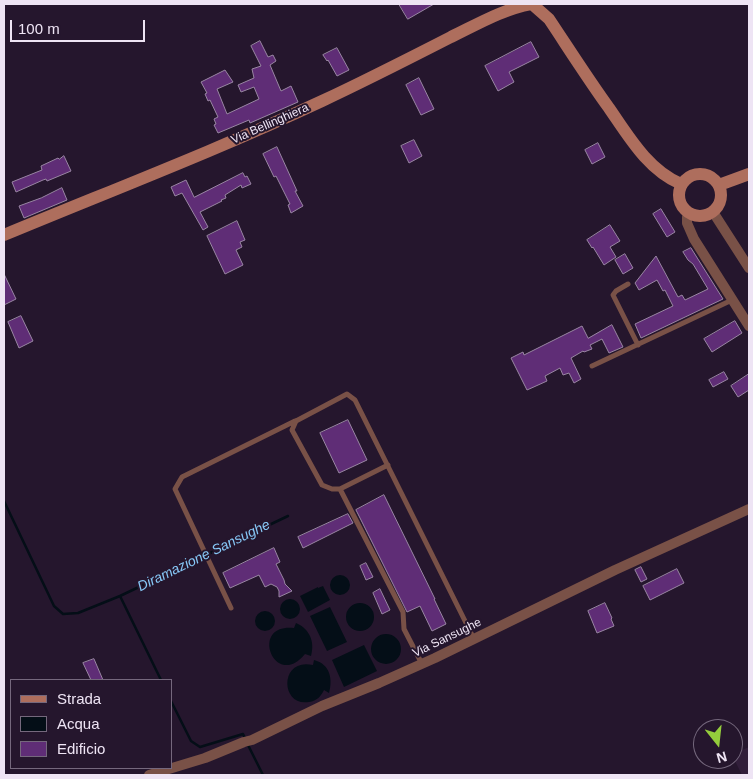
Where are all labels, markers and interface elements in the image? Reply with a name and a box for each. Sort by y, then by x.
scale bar [12,10,148,42]
text: 100 m [18,20,60,37]
street label: Via Bellinghiera [229,101,311,147]
water label: Diramazione Sansughe [135,517,273,595]
street label: Via Sansughe [410,615,484,661]
legend [10,679,172,769]
text: Strada [57,690,101,707]
text: Acqua [57,715,100,732]
north arrow [693,719,743,769]
text: Edificio [57,740,105,757]
text: N [715,748,729,767]

